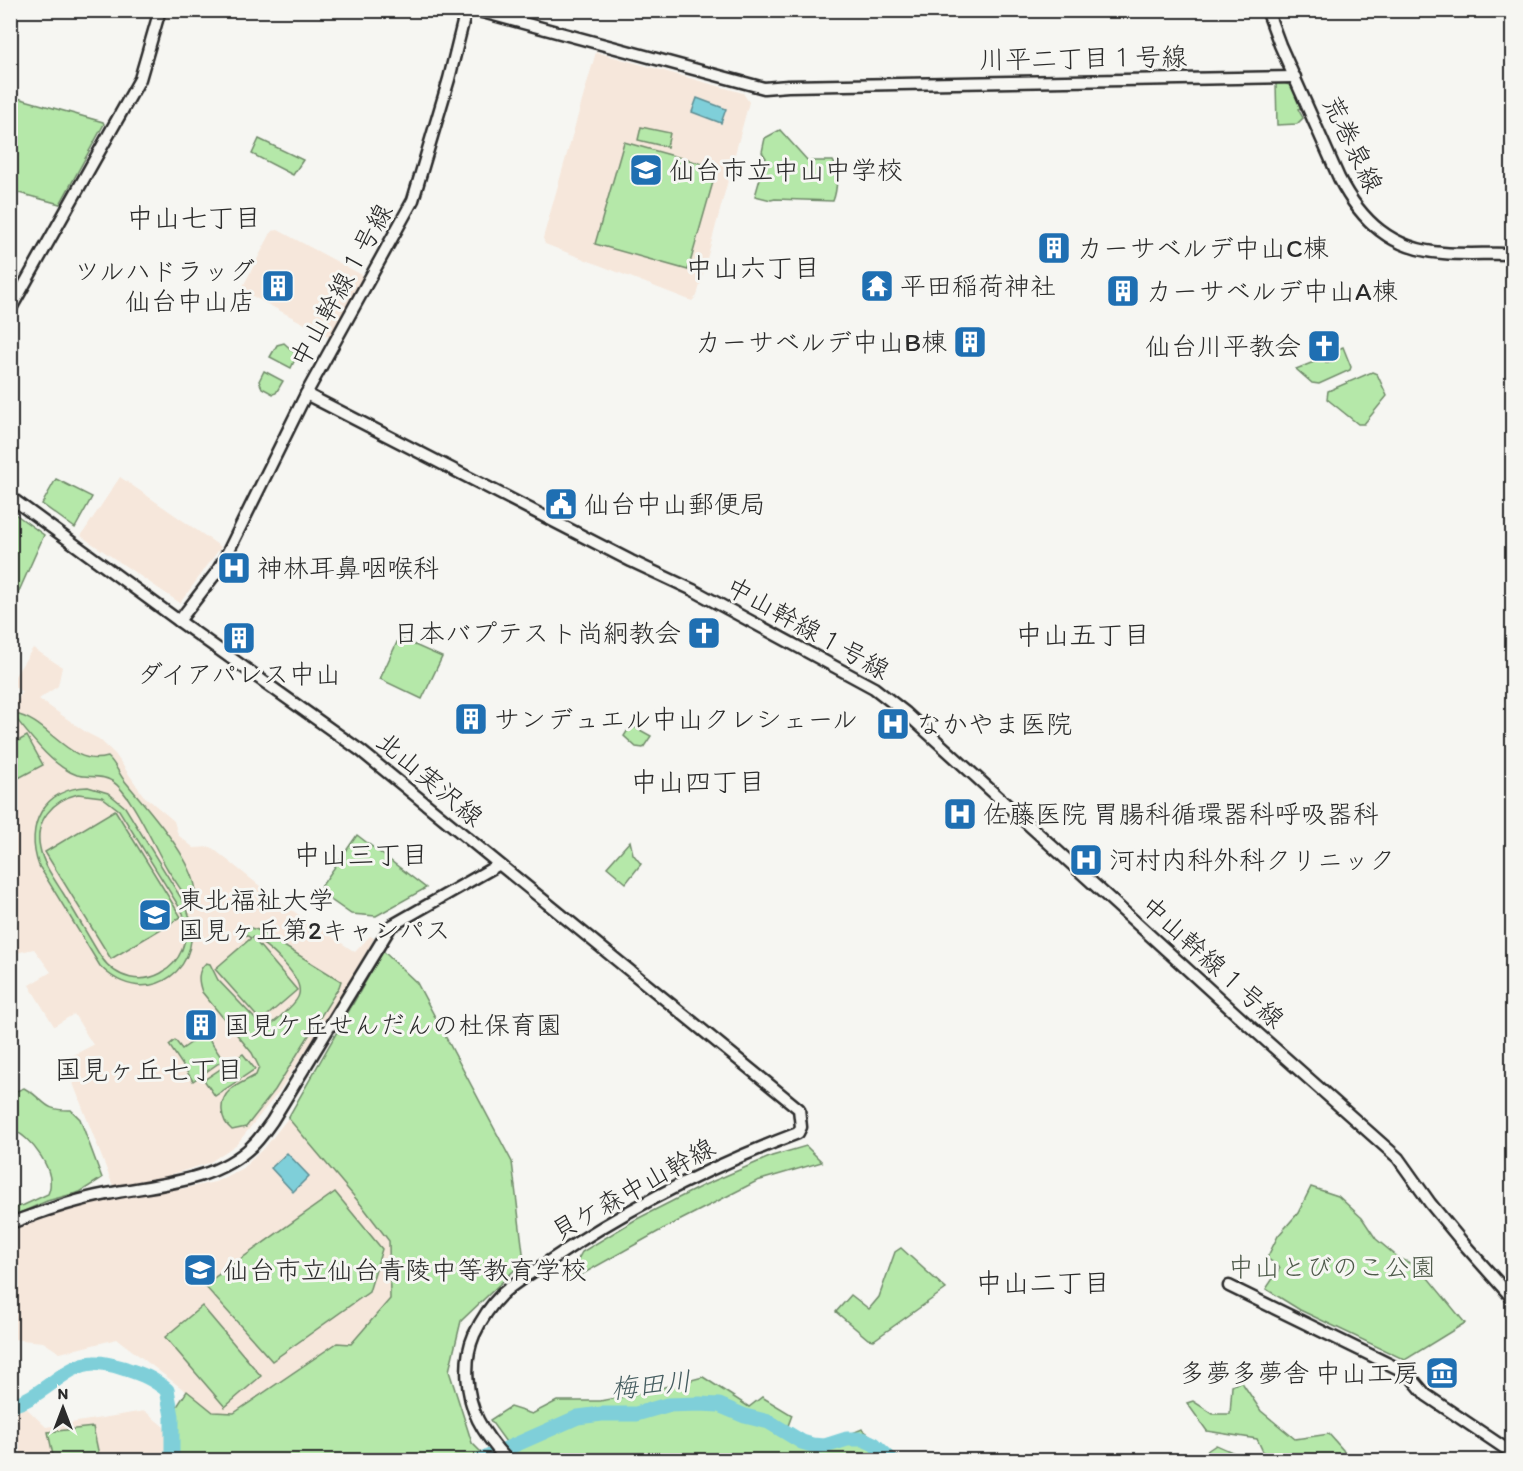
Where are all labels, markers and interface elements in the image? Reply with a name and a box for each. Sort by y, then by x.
street label: 川平二丁目１号線 [979,40,1187,76]
street label: 荒巻泉線 [1316,90,1390,198]
school or university icon: 仙台市立中山中学校 [628,152,664,188]
place label: 仙台市立中山中学校 [669,154,903,186]
street label: 中山幹線１号線 [283,198,399,372]
district label: 中山七丁目 [127,201,262,234]
building icon: カーサベルデ中山C棟 [1036,230,1072,266]
place label: カーサベルデ中山C棟 [1077,232,1329,264]
district label: 中山六丁目 [686,251,821,284]
place label: ツルハドラッグ 仙台中山店 [74,255,255,317]
building icon: ツルハドラッグ 仙台中山店 [260,268,296,304]
temple icon: 平田稲荷神社 [859,268,895,304]
place label: 平田稲荷神社 [900,270,1056,302]
building icon: カーサベルデ中山A棟 [1105,273,1141,309]
place label: カーサベルデ中山A棟 [1146,275,1398,307]
building icon: カーサベルデ中山B棟 [952,324,988,360]
place label: カーサベルデ中山B棟 [695,326,947,358]
church icon: 仙台川平教会 [1306,328,1342,364]
place label: 仙台川平教会 [1145,330,1301,362]
public building icon: 仙台中山郵便局 [543,486,579,522]
place label: 仙台中山郵便局 [584,488,766,520]
hospital icon: 神林耳鼻咽喉科 [216,550,252,586]
place label: 神林耳鼻咽喉科 [257,552,439,584]
street label: 中山幹線１号線 [721,570,895,686]
church icon: 日本バプテスト尚絅教会 [686,615,722,651]
place label: 日本バプテスト尚絅教会 [393,617,681,649]
district label: 中山五丁目 [1016,618,1151,651]
building icon: ダイアパレス中山 [221,620,257,656]
place label: ダイアパレス中山 [137,658,341,690]
building icon: サンデュエル中山クレシェール [453,701,489,737]
place label: サンデュエル中山クレシェール [494,703,858,735]
hospital icon: なかやま医院 [875,706,911,742]
place label: なかやま医院 [916,708,1072,740]
street label: 北山実沢線 [370,725,490,833]
district label: 中山四丁目 [631,765,766,798]
hospital icon: 佐藤医院 胃腸科循環器科呼吸器科 [942,796,978,832]
place label: 佐藤医院 胃腸科循環器科呼吸器科 [983,798,1379,830]
district label: 中山三丁目 [294,838,429,871]
hospital icon: 河村内科外科クリニック [1068,842,1104,878]
place label: 河村内科外科クリニック [1109,844,1395,876]
place label: 東北福祉大学 国見ヶ丘第2キャンパス [178,884,451,946]
street label: 中山幹線１号線 [1135,889,1291,1035]
school or university icon: 東北福祉大学 国見ヶ丘第2キャンパス [137,897,173,933]
building icon: 国見ケ丘せんだんの杜保育園 [183,1007,219,1043]
place label: 国見ケ丘せんだんの杜保育園 [224,1009,562,1041]
district label: 国見ヶ丘七丁目 [55,1053,244,1086]
street label: 貝ケ森中山幹線 [546,1131,720,1247]
park label: 中山とびのこ公園 [1228,1251,1436,1283]
school or university icon: 仙台市立仙台青陵中等教育学校 [182,1252,218,1288]
place label: 仙台市立仙台青陵中等教育学校 [223,1254,587,1286]
district label: 中山二丁目 [976,1266,1111,1299]
museum icon: 多夢多夢舎 中山工房 [1424,1355,1460,1391]
place label: 多夢多夢舎 中山工房 [1179,1357,1419,1389]
water label: 梅田川 [609,1364,693,1405]
north arrow [33,1378,93,1438]
text: N [58,1384,68,1403]

